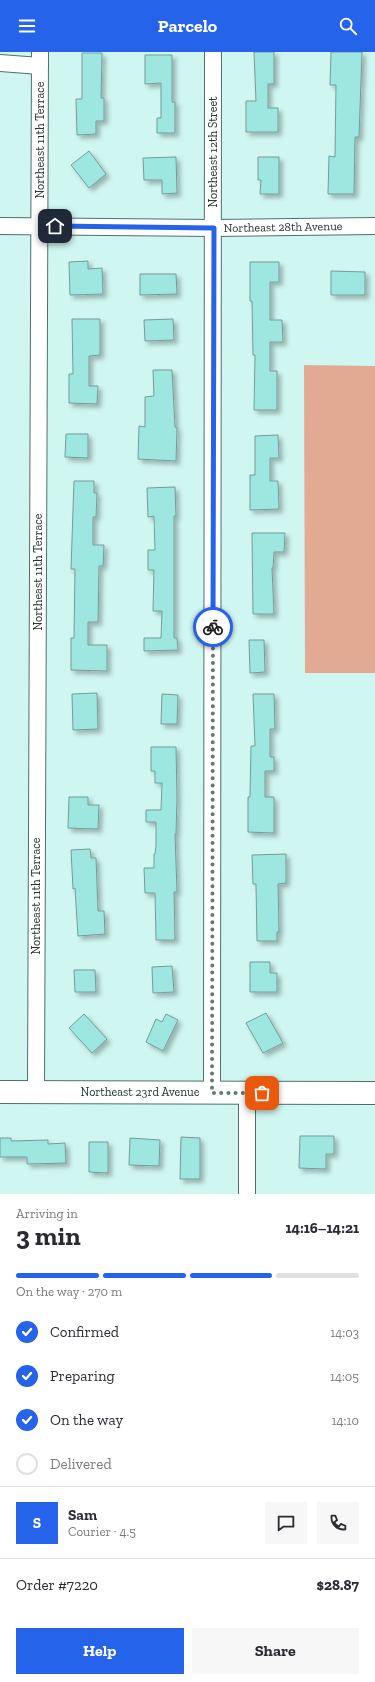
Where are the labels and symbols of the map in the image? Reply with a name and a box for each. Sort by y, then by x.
street label: Northeast 11th Terrace [33,81,47,199]
street label: Northeast 12th Street [206,96,220,208]
pin [38,209,72,243]
street label: Northeast 28th Avenue [223,219,343,235]
street label: Northeast 11th Terrace [31,513,45,631]
courier [193,607,233,647]
street label: Northeast 11th Terrace [29,837,43,955]
pin [245,1076,279,1110]
street label: Northeast 23rd Avenue [81,1085,200,1099]

